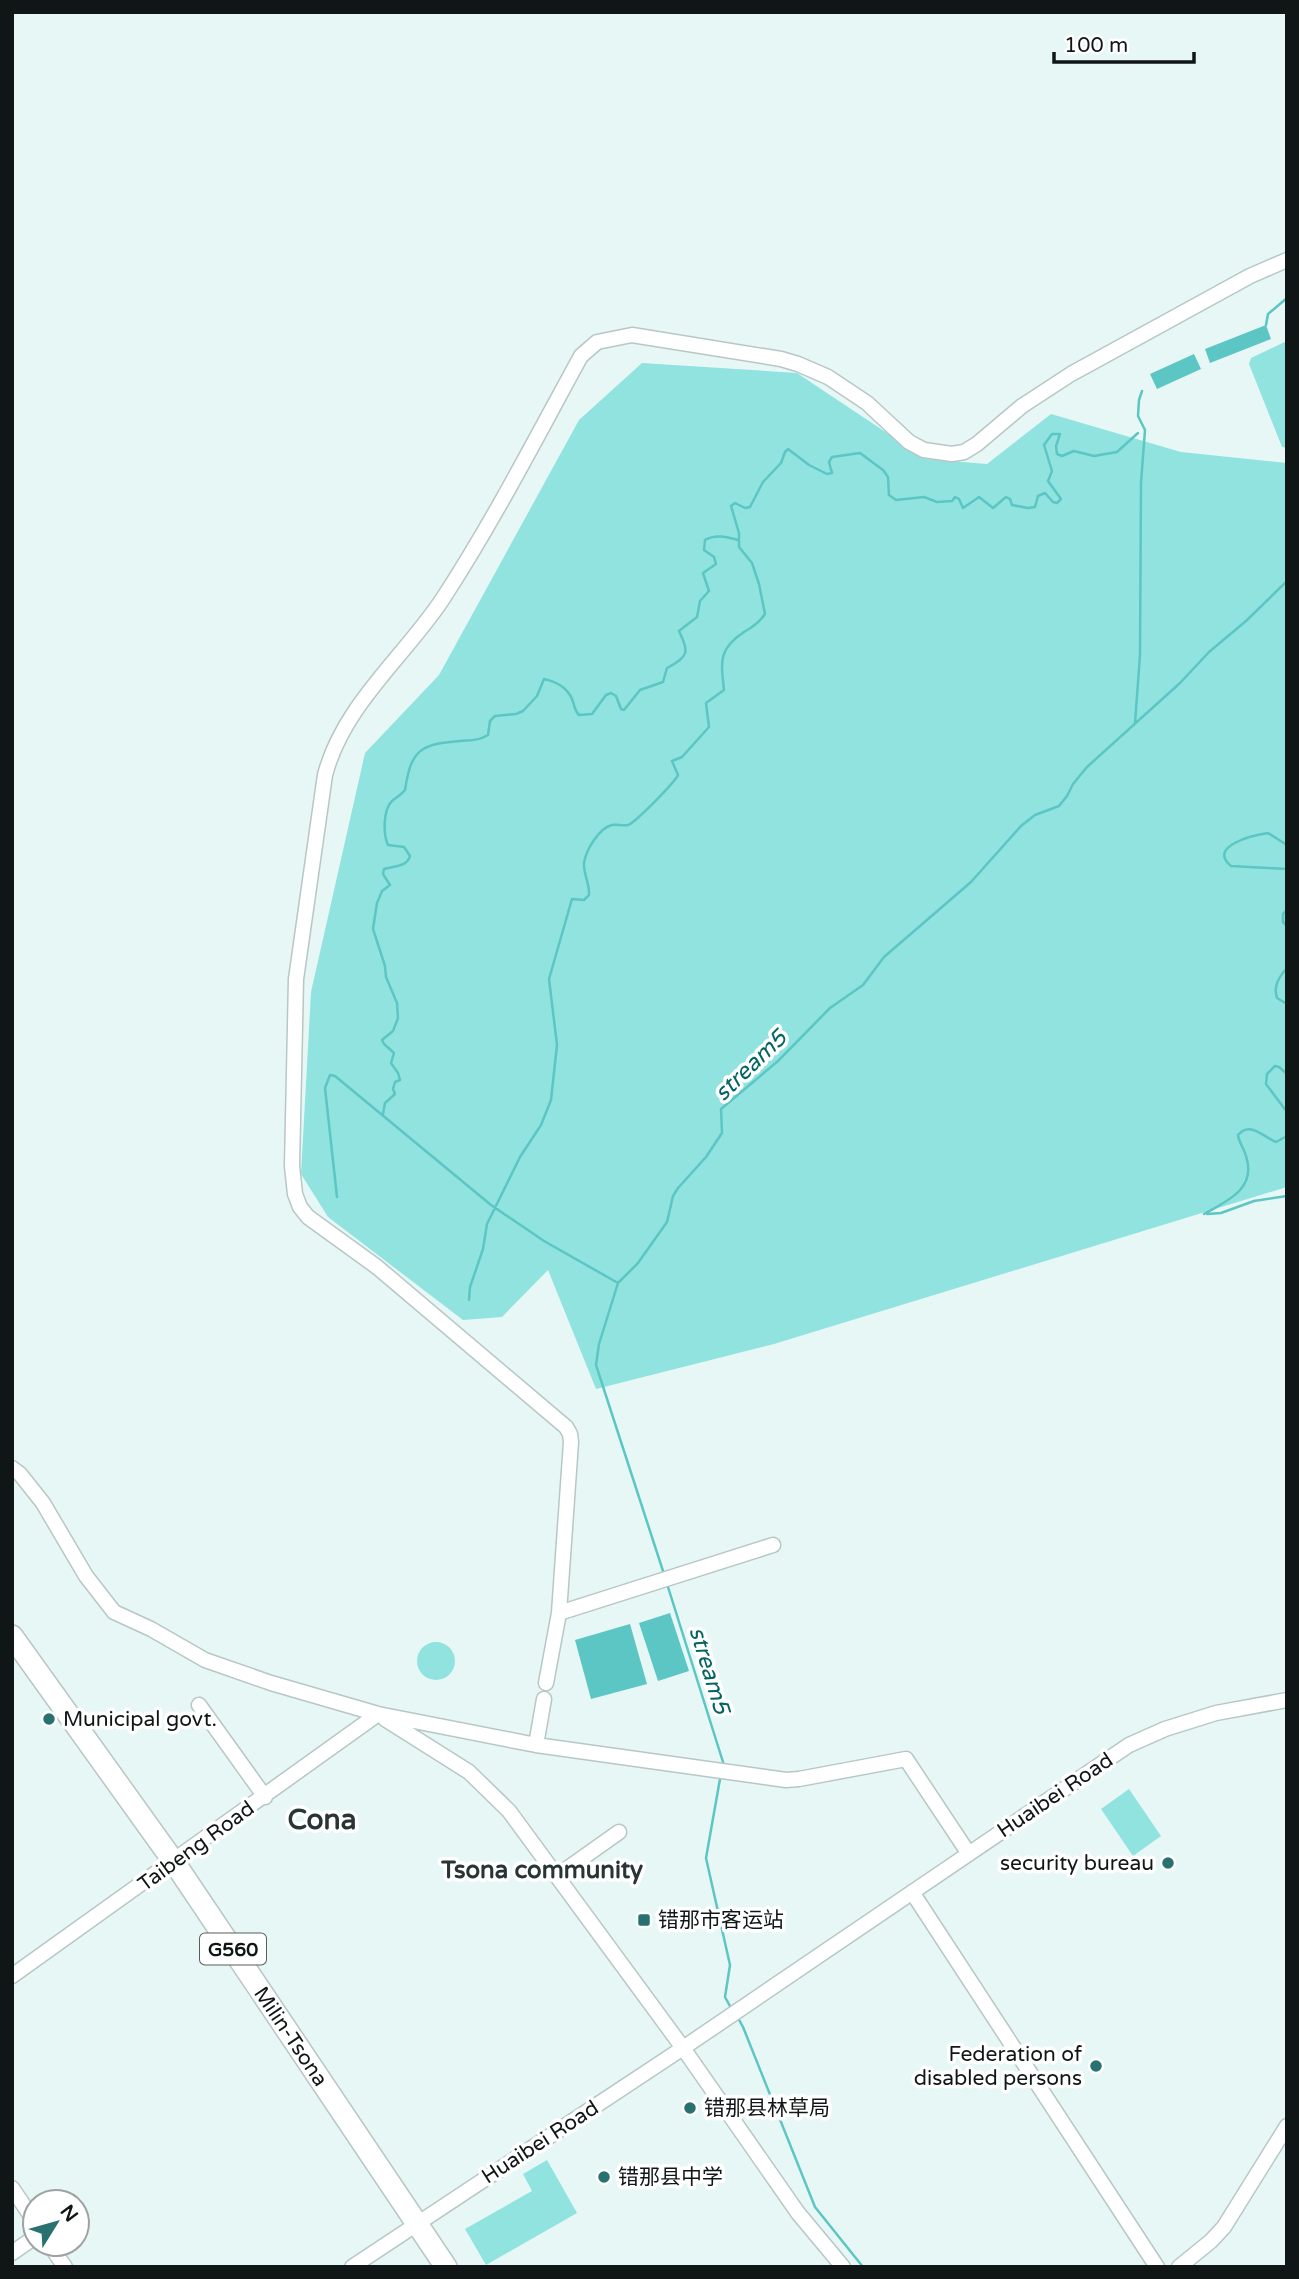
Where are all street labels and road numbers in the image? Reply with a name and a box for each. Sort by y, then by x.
street label: Huaibei Road [993,1748,1118,1843]
street label: Taibeng Road [133,1796,259,1897]
road number: G560 [200,1934,266,1965]
street label: Milin-Tsona [248,1982,333,2091]
street label: Huaibei Road [477,2095,603,2189]

